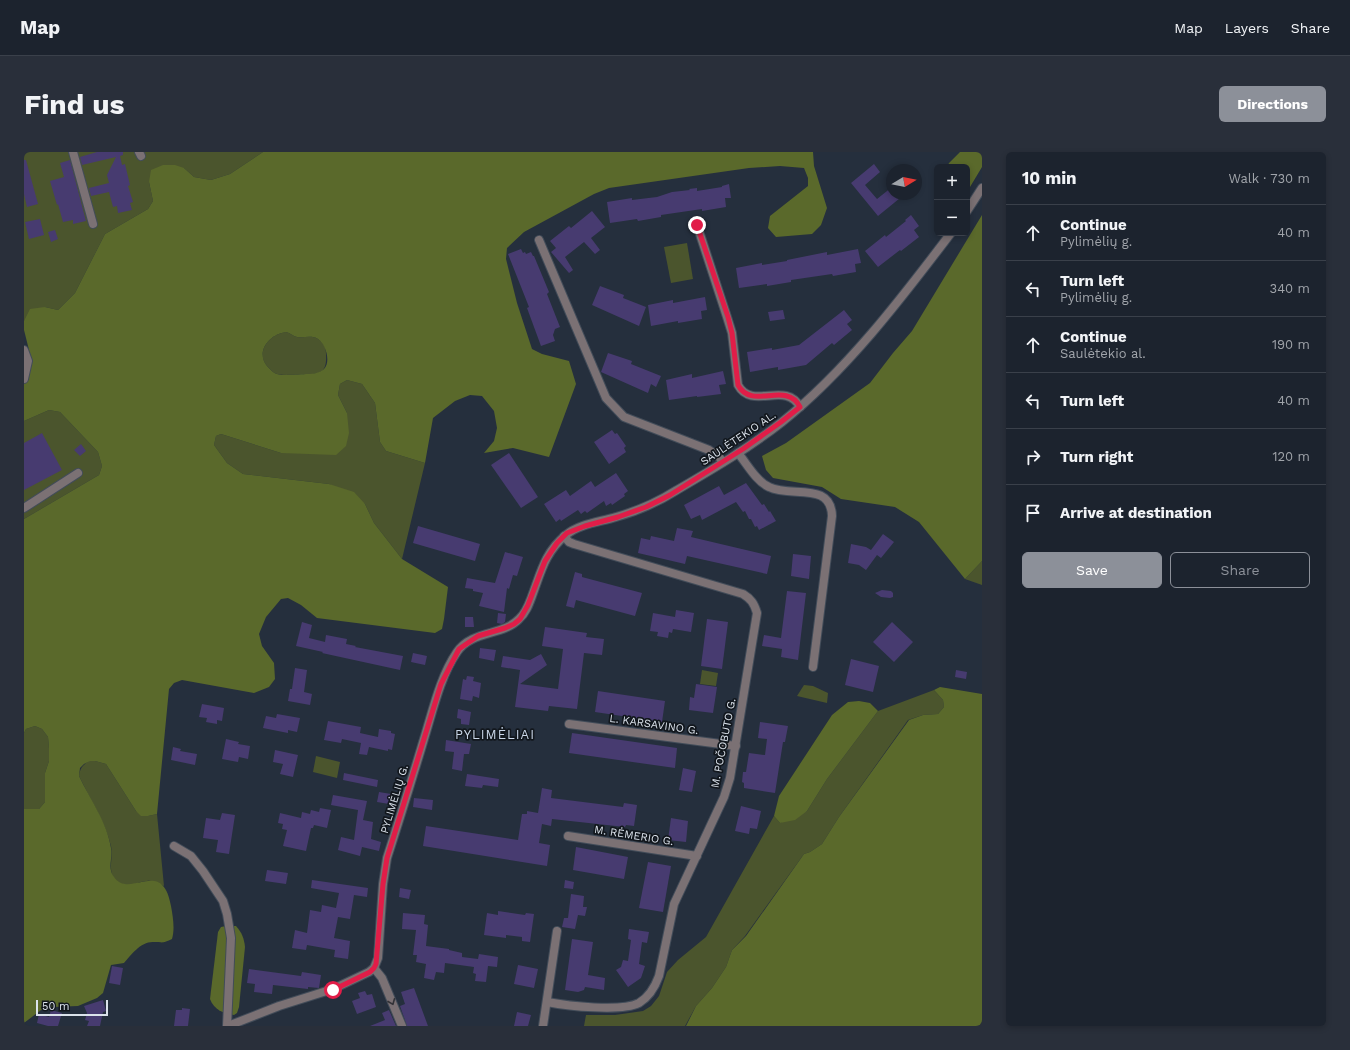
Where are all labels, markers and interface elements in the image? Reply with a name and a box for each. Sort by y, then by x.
text: Map [20,16,60,39]
text: Map [1174,20,1203,36]
text: Layers [1225,20,1269,36]
text: Share [1291,20,1330,36]
button: Directions [1219,86,1326,122]
text: Find us [24,88,124,121]
north arrow [886,164,922,200]
map controls [934,164,970,236]
button: + [934,164,970,200]
text: 10 min [1022,168,1077,188]
text: Walk · 730 m [1229,171,1310,186]
button: − [934,200,970,236]
route end [688,216,706,234]
text: Continue [1060,216,1127,234]
icon: ahead [1022,222,1044,244]
text: 40 m [1277,225,1310,240]
text: Pylimėlių g. [1060,234,1132,249]
text: Turn left [1060,272,1124,290]
icon: left [1022,278,1044,300]
text: 340 m [1270,281,1310,296]
text: Pylimėlių g. [1060,290,1132,305]
text: Continue [1060,328,1127,346]
icon: ahead [1022,334,1044,356]
text: 190 m [1272,337,1310,352]
text: Saulėtekio al. [1060,346,1146,361]
icon: left [1022,390,1044,412]
text: Turn left [1060,392,1124,410]
text: 40 m [1277,393,1310,408]
street label: SAULĖTEKIO AL. [698,408,778,468]
icon: right [1022,446,1044,468]
text: Turn right [1060,448,1133,466]
text: 120 m [1272,449,1310,464]
icon: arrive [1022,502,1044,524]
text: Arrive at destination [1060,504,1212,522]
button: Save [1022,552,1162,588]
button: Share [1170,552,1310,588]
street label: M. POČOBUTO G. [707,697,739,789]
street label: L. KARSAVINO G. [608,712,699,737]
district label: PYLIMĖLIAI [455,727,535,742]
street label: PYLIMĖLIŲ G. [377,763,411,835]
street label: M. RĖMERIO G. [593,822,675,848]
route start [324,981,342,999]
scale bar [36,998,108,1017]
one-way arrow [387,998,395,1006]
text: 50 m [42,1000,69,1013]

